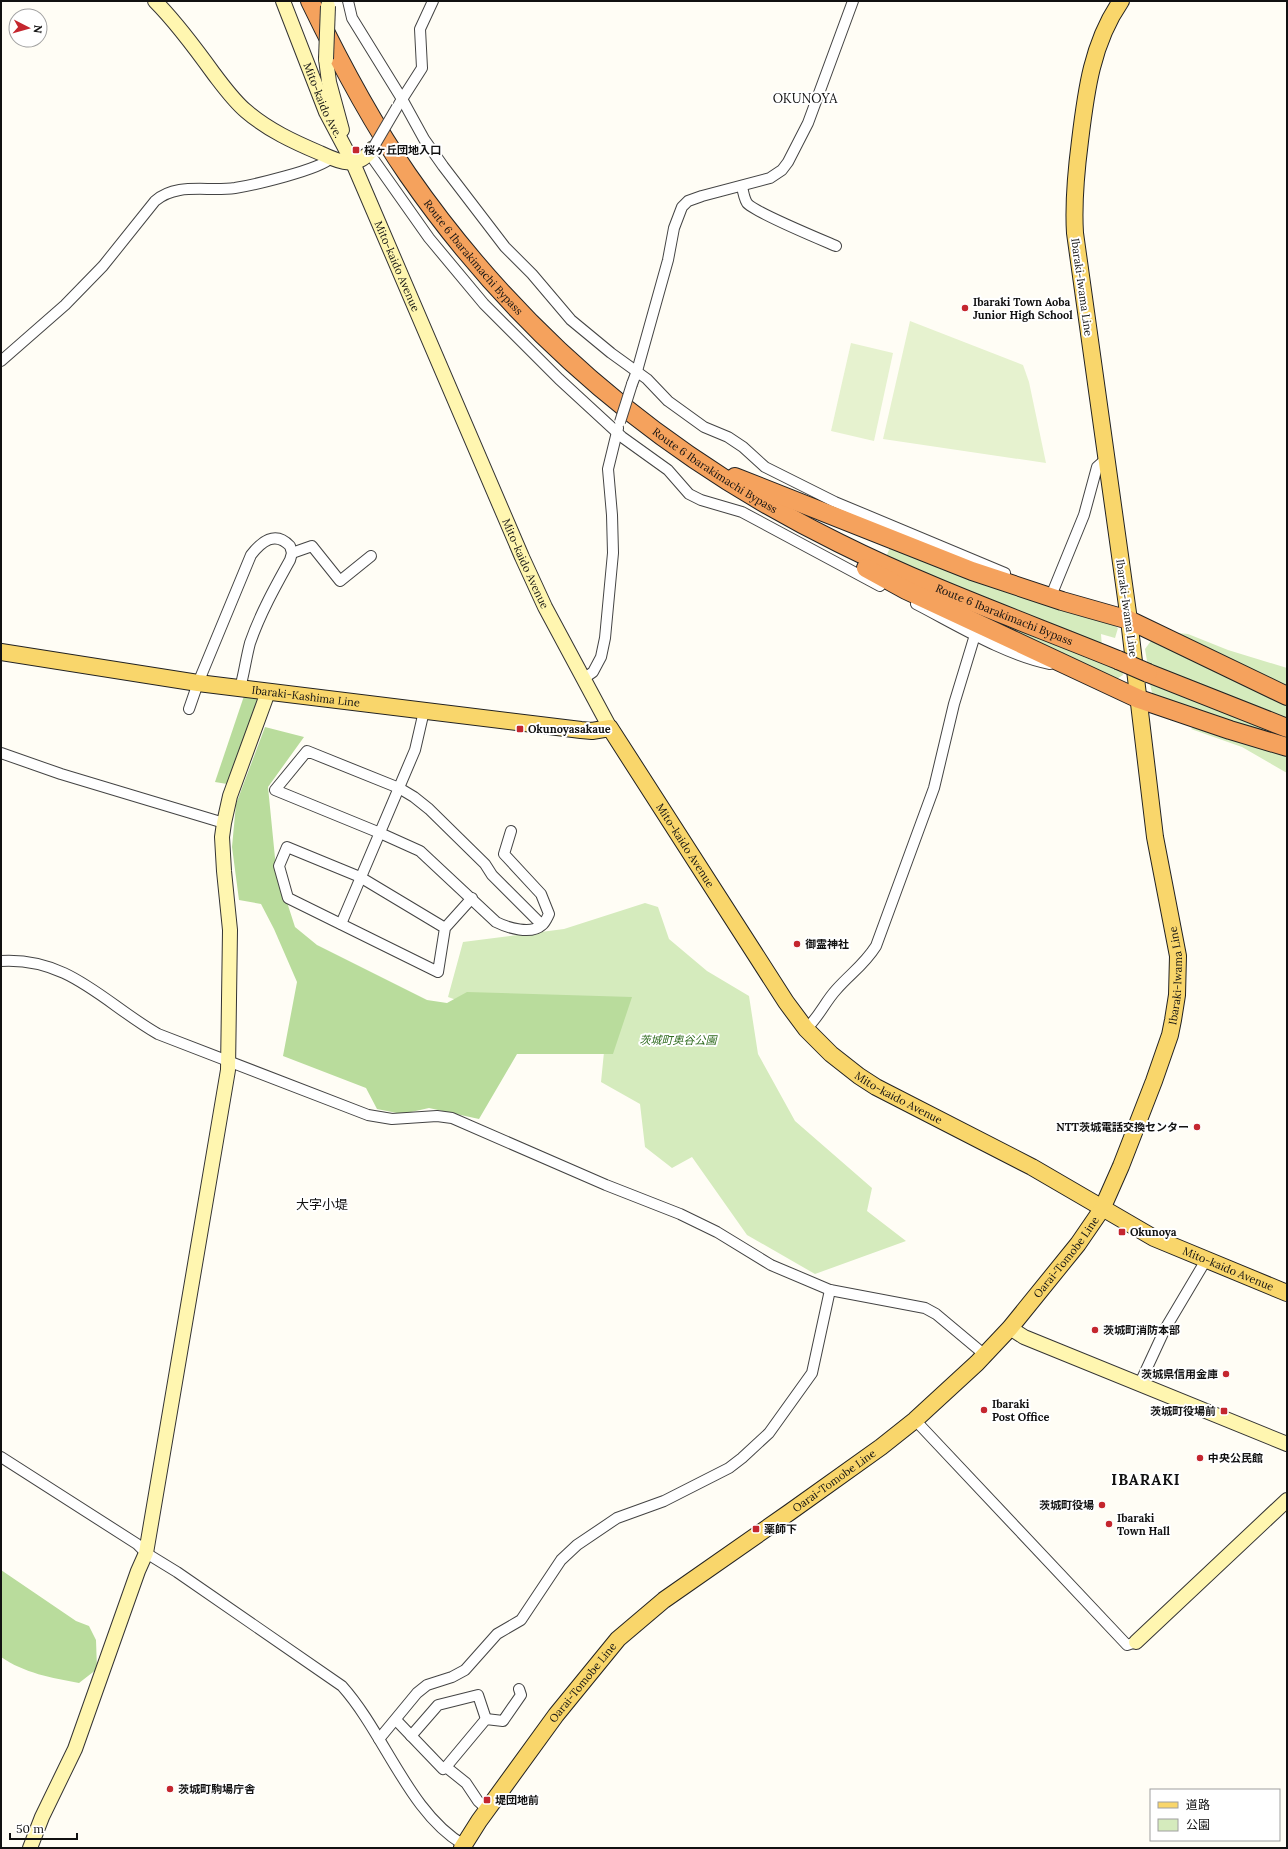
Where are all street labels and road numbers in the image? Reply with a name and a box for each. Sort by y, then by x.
street label: Mito-kaido Ave. [301,60,345,140]
street label: Route 6 Ibarakimachi Bypass [421,197,526,318]
street label: Mito-kaido Avenue [372,219,423,314]
street label: Ibaraki-Iwama Line [1068,237,1096,337]
street label: Route 6 Ibarakimachi Bypass [650,425,780,516]
street label: Mito-kaido Avenue [499,516,552,611]
street label: Ibaraki-Iwama Line [1113,558,1141,658]
street label: Route 6 Ibarakimachi Bypass [934,581,1075,648]
street label: Ibaraki-Kashima Line [251,683,361,710]
street label: Mito-kaido Avenue [653,801,718,890]
street label: Ibaraki-Iwama Line [1165,925,1185,1026]
street label: Mito-kaido Avenue [852,1068,945,1127]
street label: Oarai-Tomobe Line [1030,1214,1102,1301]
street label: Mito-kaido Avenue [1181,1244,1276,1294]
street label: Oarai-Tomobe Line [790,1446,878,1515]
street label: Oarai-Tomobe Line [546,1640,619,1725]

